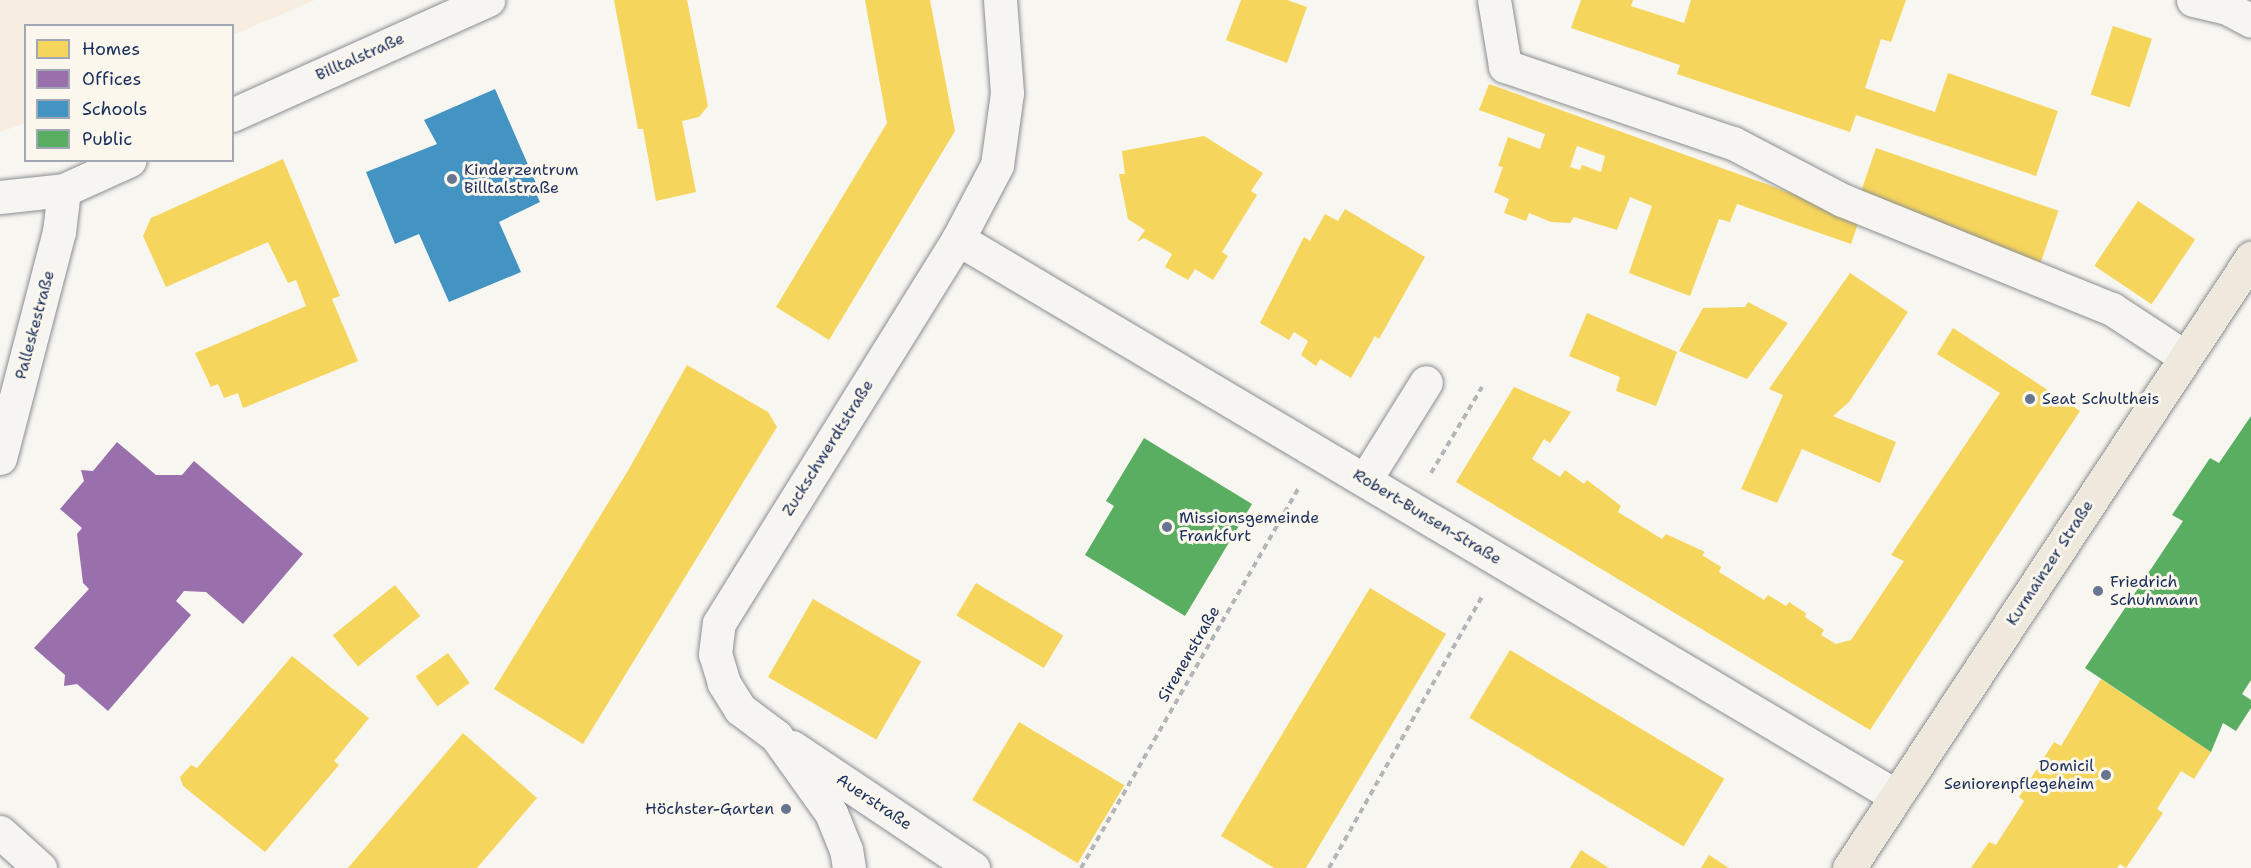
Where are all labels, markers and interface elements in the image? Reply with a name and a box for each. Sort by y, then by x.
legend [24,24,234,162]
street label: Billtalstraße [313,29,407,85]
text: Homes [82,37,140,61]
text: Offices [82,67,141,91]
text: Schools [82,97,148,121]
text: Public [82,127,132,151]
place label: Kinderzentrum Billtalstraße [464,160,578,198]
marker: Kinderzentrum Billtalstraße [445,172,459,186]
street label: Palleskestraße [11,268,59,382]
street label: Zuckschwerdtstraße [778,376,878,520]
place label: Seat Schultheis [2042,389,2159,409]
marker: Seat Schultheis [2023,392,2037,406]
street label: Robert-Bunsen-Straße [1349,465,1505,569]
street label: Kurmainzer Straße [2002,497,2098,629]
place label: Missionsgemeinde Frankfurt [1179,508,1319,546]
marker: Missionsgemeinde Frankfurt [1160,520,1174,534]
place label: Friedrich Schuhmann [2110,572,2198,610]
marker: Friedrich Schuhmann [2091,584,2105,598]
street label: Sirenenstraße [1154,603,1224,705]
place label: Domicil Seniorenpflegeheim [1944,756,2094,794]
marker: Domicil Seniorenpflegeheim [2099,768,2113,782]
street label: Auerstraße [833,770,915,834]
place label: Höchster-Garten [645,799,774,819]
marker: Höchster-Garten [779,802,793,816]

